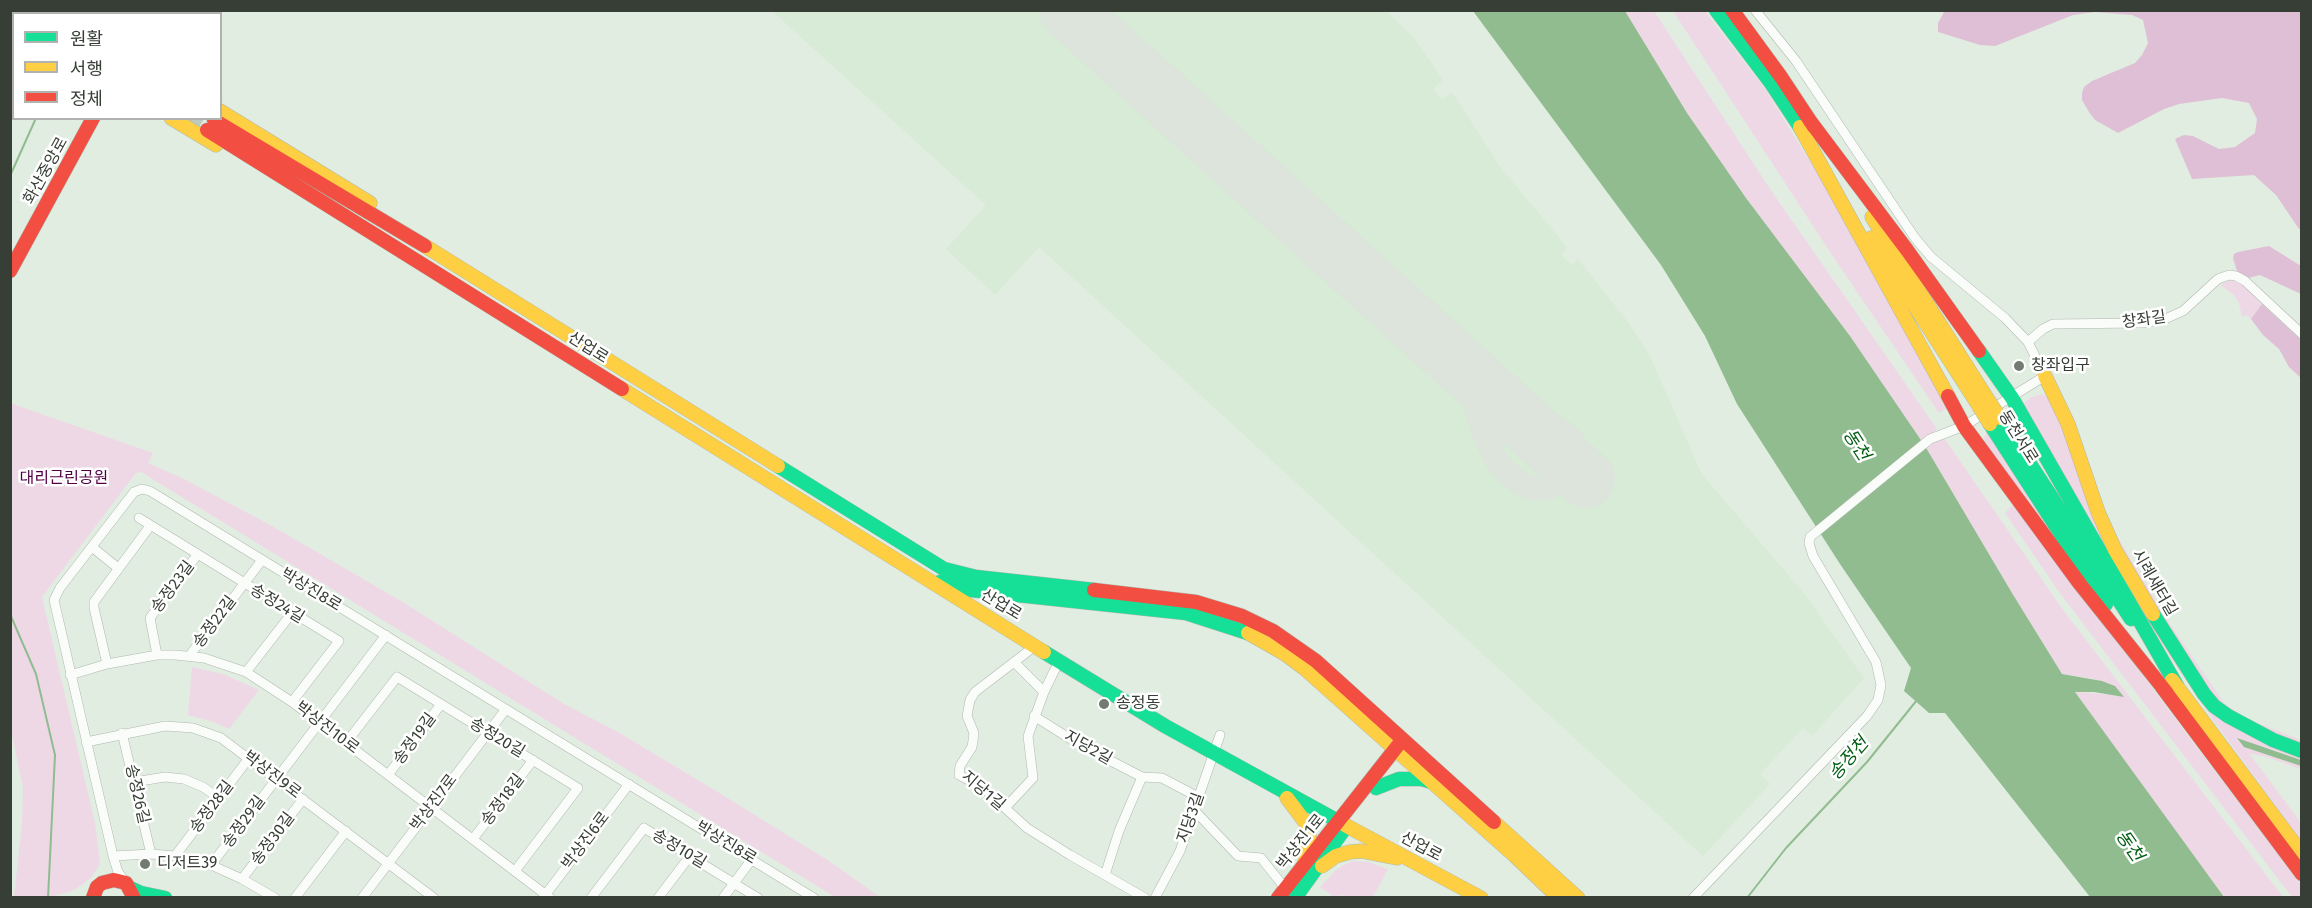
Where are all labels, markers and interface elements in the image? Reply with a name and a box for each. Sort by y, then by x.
legend [12,12,222,120]
text: 원활 [70,28,103,50]
text: 서행 [70,58,103,80]
text: 정체 [70,88,103,110]
street label: 화산중앙로 [20,134,72,208]
street label: 창좌길 [2121,307,2167,333]
street label: 산업로 [564,328,612,368]
place label: 창좌입구 [2031,356,2090,376]
marker: 창좌입구 [2012,359,2026,373]
street label: 동천서로 [1994,407,2042,467]
water label: 동천 [1838,425,1874,465]
park label: 대리근린공원 [20,469,108,489]
street label: 시례새터길 [2127,546,2181,620]
street label: 송정23길 [147,557,199,617]
street label: 박상진8로 [277,564,345,616]
street label: 송정24길 [246,580,308,628]
street label: 산업로 [977,585,1025,625]
street label: 송정22길 [189,592,241,652]
place label: 송정동 [1116,694,1160,714]
marker: 송정동 [1097,697,1111,711]
street label: 박상진10로 [291,698,363,758]
street label: 송정19길 [389,709,441,769]
street label: 송정20길 [466,714,528,762]
street label: 지당2길 [1061,727,1115,769]
water label: 송정천 [1825,733,1873,785]
street label: 박상진9로 [239,747,305,803]
street label: 송정26길 [121,762,153,826]
street label: 지당1길 [957,767,1009,815]
street label: 송정18길 [477,770,529,830]
street label: 박상진7로 [406,771,462,835]
street label: 송정28길 [186,777,238,837]
street label: 지당3길 [1173,790,1209,846]
street label: 송정29길 [218,792,270,852]
street label: 박상진6로 [558,808,614,874]
street label: 송정30길 [247,809,299,869]
street label: 박상진1로 [1273,810,1329,874]
street label: 박상진8로 [692,817,760,869]
street label: 송정10길 [648,825,710,873]
water label: 동천 [2111,826,2147,866]
street label: 산업로 [1397,828,1445,866]
place label: 디저트39 [157,854,217,874]
marker: 디저트39 [138,857,152,871]

